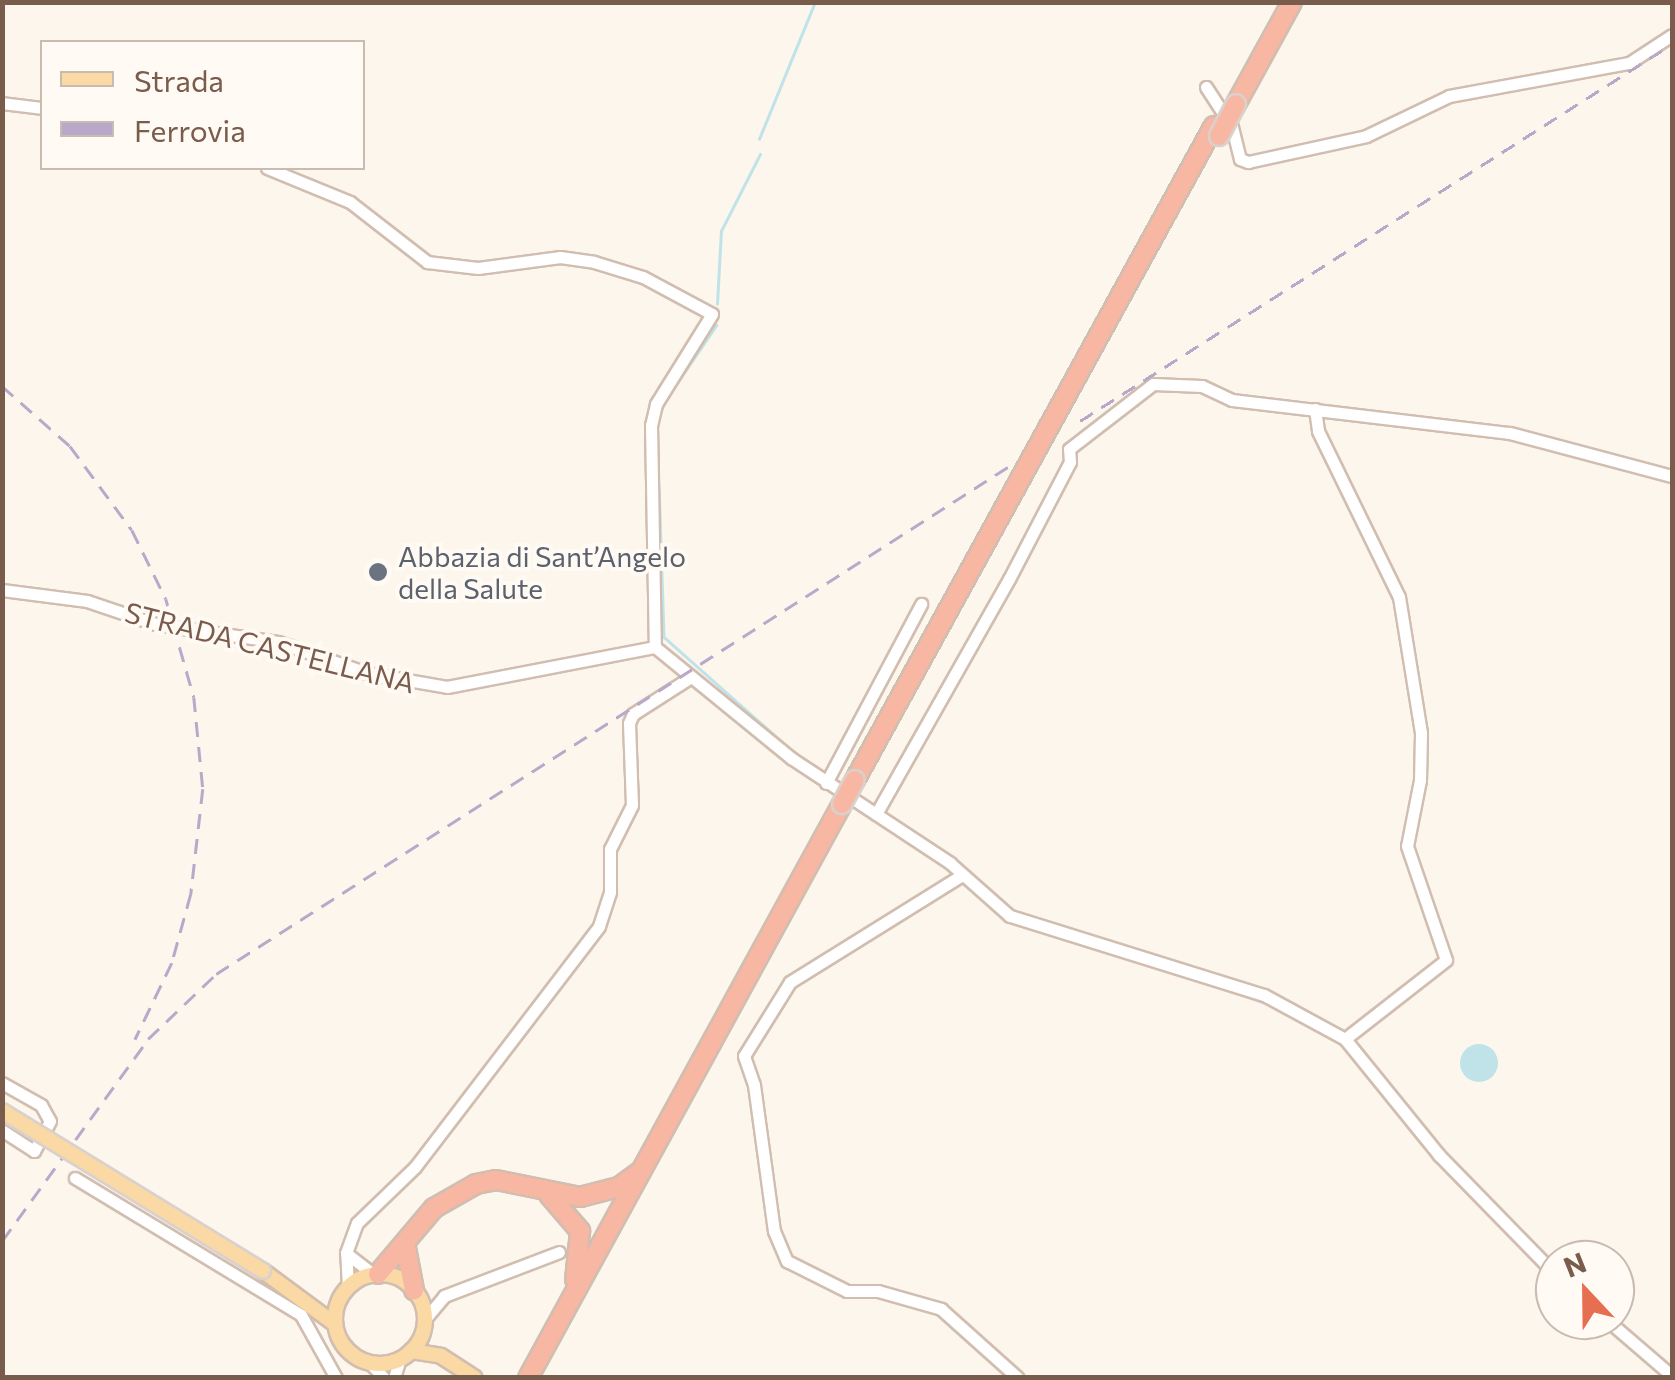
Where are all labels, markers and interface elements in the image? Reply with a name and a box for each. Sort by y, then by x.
legend [40,40,365,170]
text: Strada [134,61,224,98]
text: Ferrovia [134,111,246,148]
place label: Abbazia di Sant’Angelo della Salute [398,539,686,605]
marker: Abbazia di Sant’Angelo della Salute [367,561,389,583]
street label: STRADA CASTELLANA [122,595,418,699]
north arrow [1535,1240,1635,1340]
text: N [1558,1244,1591,1284]

